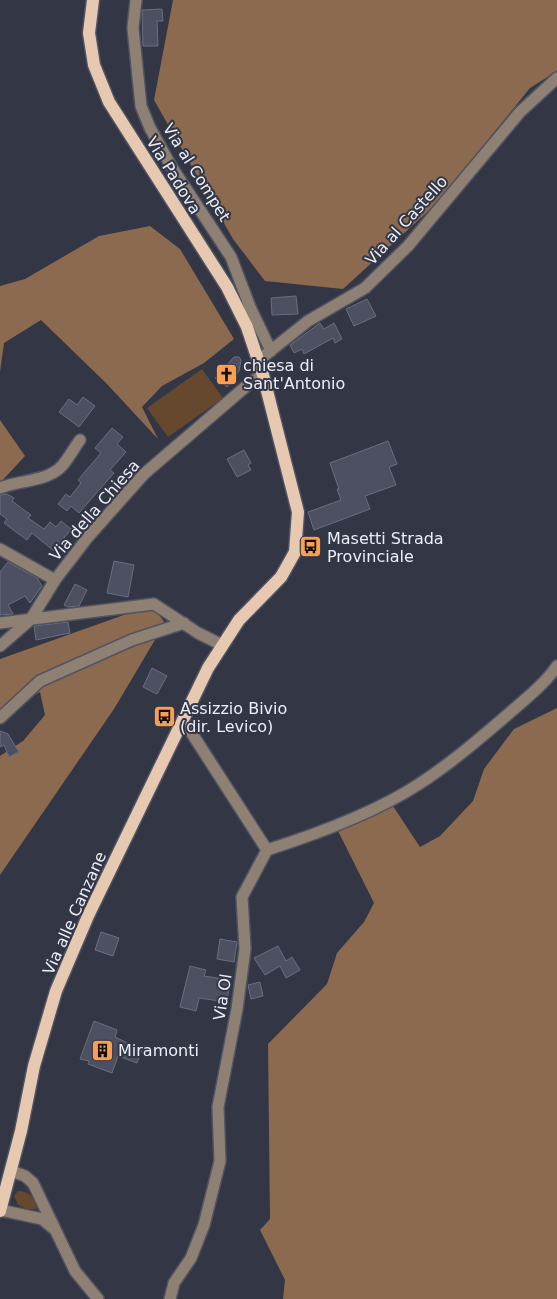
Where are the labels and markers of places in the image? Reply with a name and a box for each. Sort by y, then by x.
place label: chiesa di Sant'Antonio [243,356,345,393]
church icon: chiesa di Sant'Antonio [215,362,239,386]
place label: Masetti Strada Provinciale [327,529,444,566]
bus stop icon: Masetti Strada Provinciale [299,535,323,559]
place label: Assizzio Bivio (dir. Levico) [180,699,287,736]
bus stop icon: Assizzio Bivio (dir. Levico) [152,705,176,729]
building icon: Miramonti [90,1038,114,1062]
place label: Miramonti [118,1041,199,1060]

